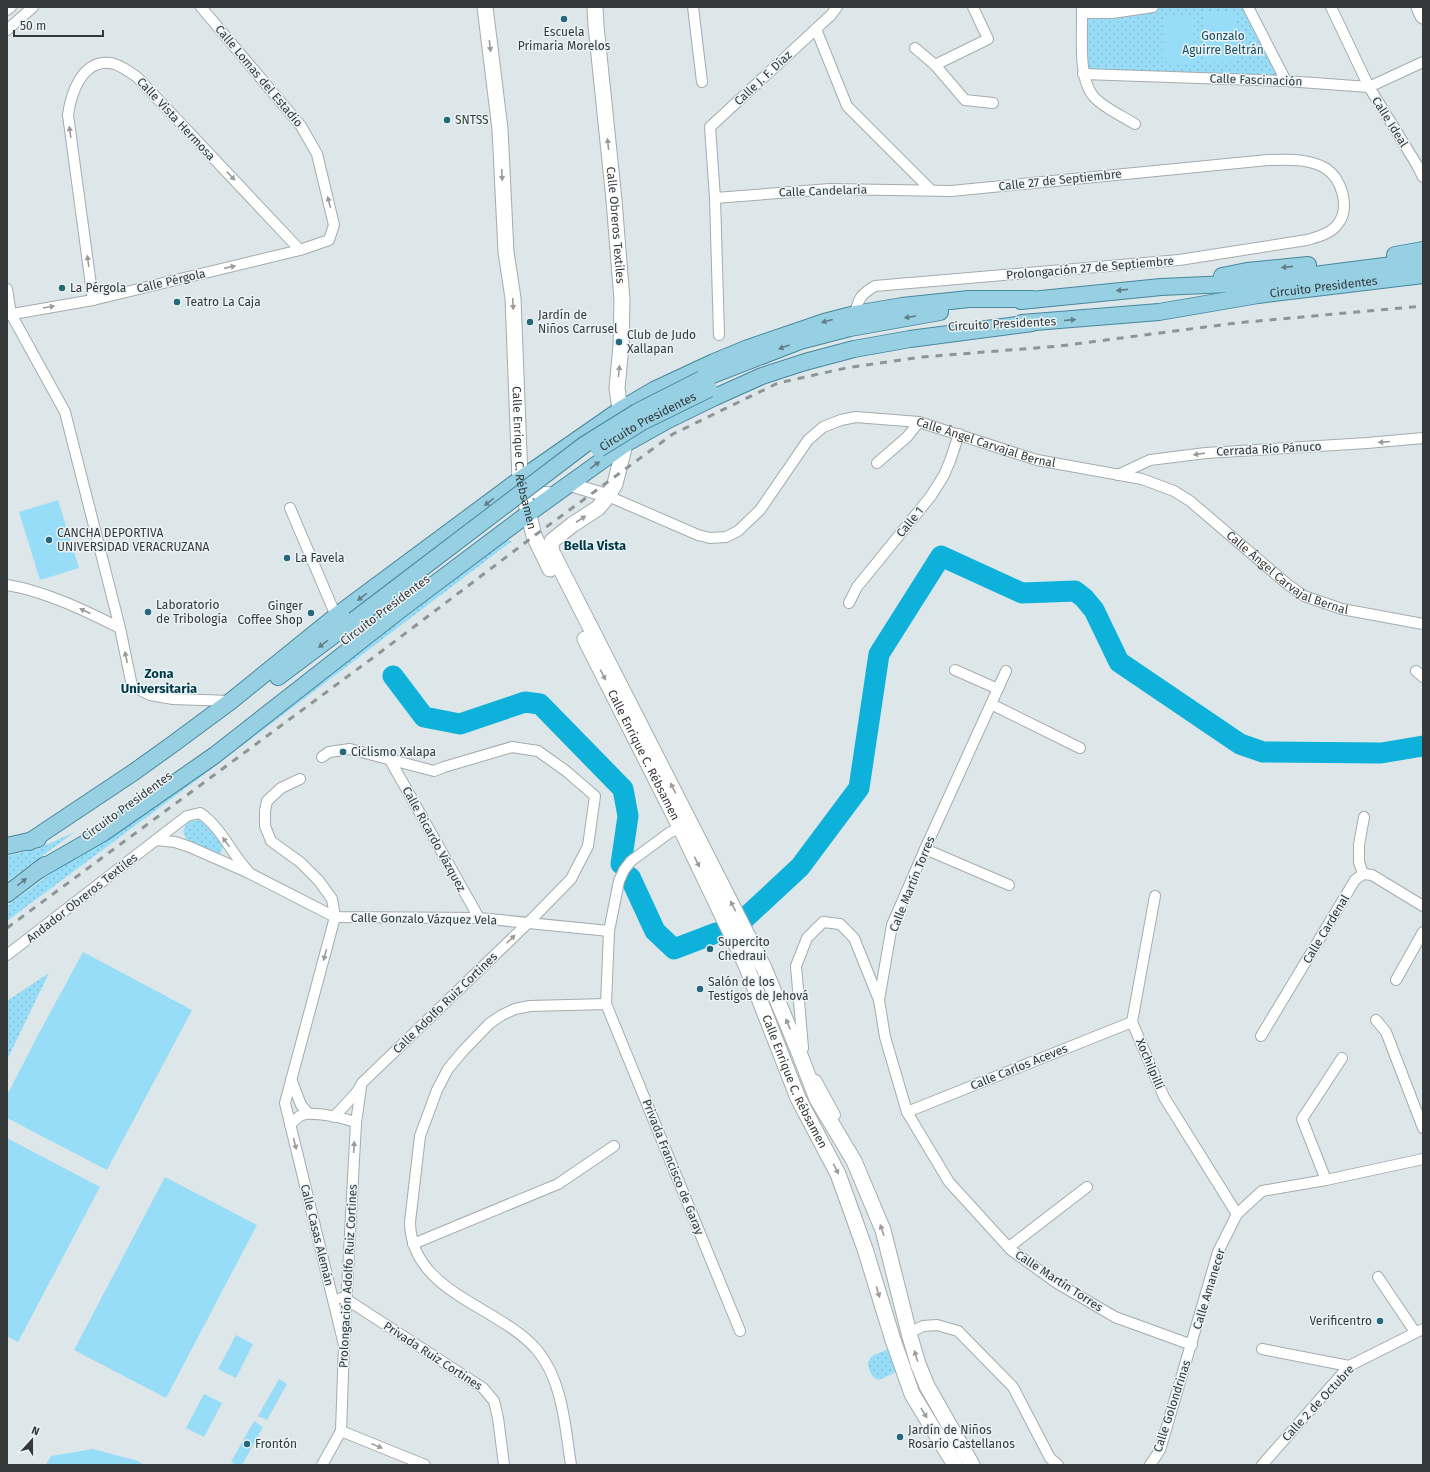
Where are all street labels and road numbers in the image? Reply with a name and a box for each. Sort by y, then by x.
street label: Calle Lomas del Estadio [212,22,306,130]
street label: Calle J. F. Díaz [731,48,795,108]
street label: Calle Fascinación [1209,71,1303,89]
street label: Calle Vista Hermosa [134,75,218,163]
street label: Calle Ideal [1369,94,1411,150]
street label: Calle Obreros Textiles [604,166,628,284]
street label: Calle 27 de Septiembre [998,167,1122,193]
street label: Calle Candelaria [779,182,867,200]
street label: Prolongación 27 de Septiembre [1006,254,1174,282]
street label: Calle Pérgola [135,266,207,296]
street label: Circuito Presidentes [1269,274,1379,301]
street label: Circuito Presidentes [948,314,1057,334]
street label: Calle Enrique C. Rébsamen [509,386,539,531]
street label: Circuito Presidentes [597,389,699,454]
street label: Calle Ángel Carvajal Bernal [915,415,1057,470]
street label: Cerrada Río Pánuco [1216,439,1322,459]
street label: Calle 1 [894,504,926,540]
street label: Calle Ángel Carvajal Bernal [1223,528,1350,617]
street label: Circuito Presidentes [338,572,433,648]
street label: Calle Enrique C. Rébsamen [605,687,682,823]
street label: Circuito Presidentes [79,768,175,843]
street label: Calle Ricardo Vázquez [399,784,469,894]
street label: Calle Martín Torres [886,834,938,934]
street label: Andador Obreros Textiles [24,850,141,946]
street label: Calle Cardenal [1300,892,1352,966]
street label: Calle Gonzalo Vázquez Vela [351,911,497,927]
street label: Calle Adolfo Ruiz Cortines [390,949,500,1056]
street label: Calle Enrique C. Rébsamen [759,1013,830,1151]
street label: Xochilpilli [1133,1036,1167,1092]
street label: Calle Carlos Aceves [968,1041,1070,1093]
street label: Privada Francisco de Garay [639,1097,707,1237]
street label: Calle Casas Alemán [298,1183,336,1287]
street label: Prolongación Adolfo Ruiz Cortines [336,1183,360,1368]
street label: Calle Martín Torres [1013,1247,1106,1315]
street label: Calle Amanecer [1190,1247,1228,1331]
street label: Privada Ruiz Cortines [381,1319,485,1393]
street label: Calle Golondrinas [1151,1358,1194,1454]
street label: Calle 2 de Octubre [1279,1362,1357,1444]

